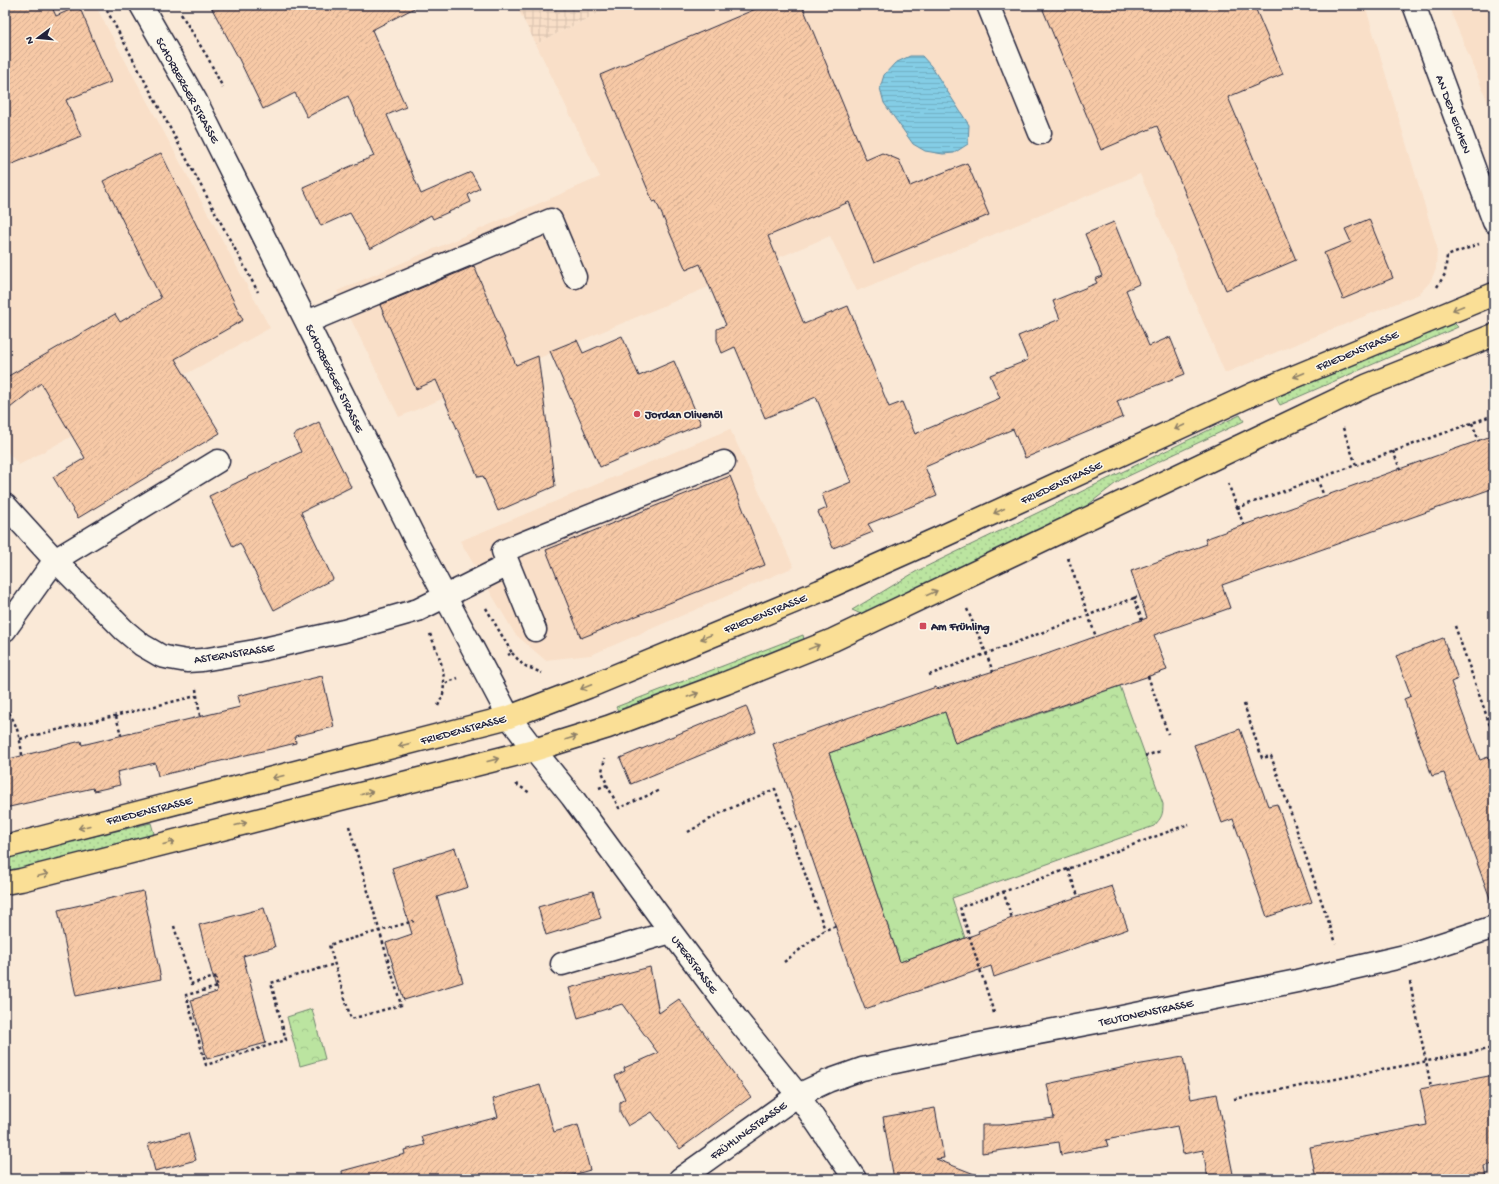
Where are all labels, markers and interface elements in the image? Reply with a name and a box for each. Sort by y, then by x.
north arrow [18,18,58,58]
text: N [24,35,37,45]
street label: SCHORBERGER STRASSE [151,36,221,147]
street label: AN DEN EICHEN [1431,73,1473,156]
one-way arrow [1452,305,1464,312]
street label: SCHORBERGER STRASSE [301,322,366,436]
street label: FRIEDENSTRASSE [1314,328,1402,376]
one-way arrow [1294,371,1306,379]
marker: Jordan Olivenöl [632,409,642,419]
place label: Jordan Olivenöl [644,409,723,423]
one-way arrow [1175,424,1187,431]
street label: FRIEDENSTRASSE [1018,459,1105,509]
one-way arrow [993,508,1005,515]
one-way arrow [926,589,938,596]
street label: FRIEDENSTRASSE [721,592,810,638]
marker: Am Frühling [918,621,928,631]
place label: Am Frühling [930,621,990,635]
one-way arrow [700,634,712,642]
street label: ASTERNSTRASSE [193,642,276,668]
one-way arrow [808,643,820,651]
one-way arrow [581,684,593,692]
one-way arrow [687,691,699,699]
street label: FRIEDENSTRASSE [418,713,508,749]
one-way arrow [564,734,577,741]
one-way arrow [398,741,411,749]
one-way arrow [486,756,499,764]
one-way arrow [272,774,285,781]
one-way arrow [360,788,373,796]
street label: FRIEDENSTRASSE [104,794,194,830]
one-way arrow [234,820,247,828]
one-way arrow [78,824,91,831]
one-way arrow [162,838,175,846]
one-way arrow [36,870,49,878]
street label: UFERSTRASSE [667,933,720,997]
street label: TEUTONENSTRASSE [1097,997,1195,1031]
street label: FRÜHLINGSTRASSE [707,1099,791,1165]

